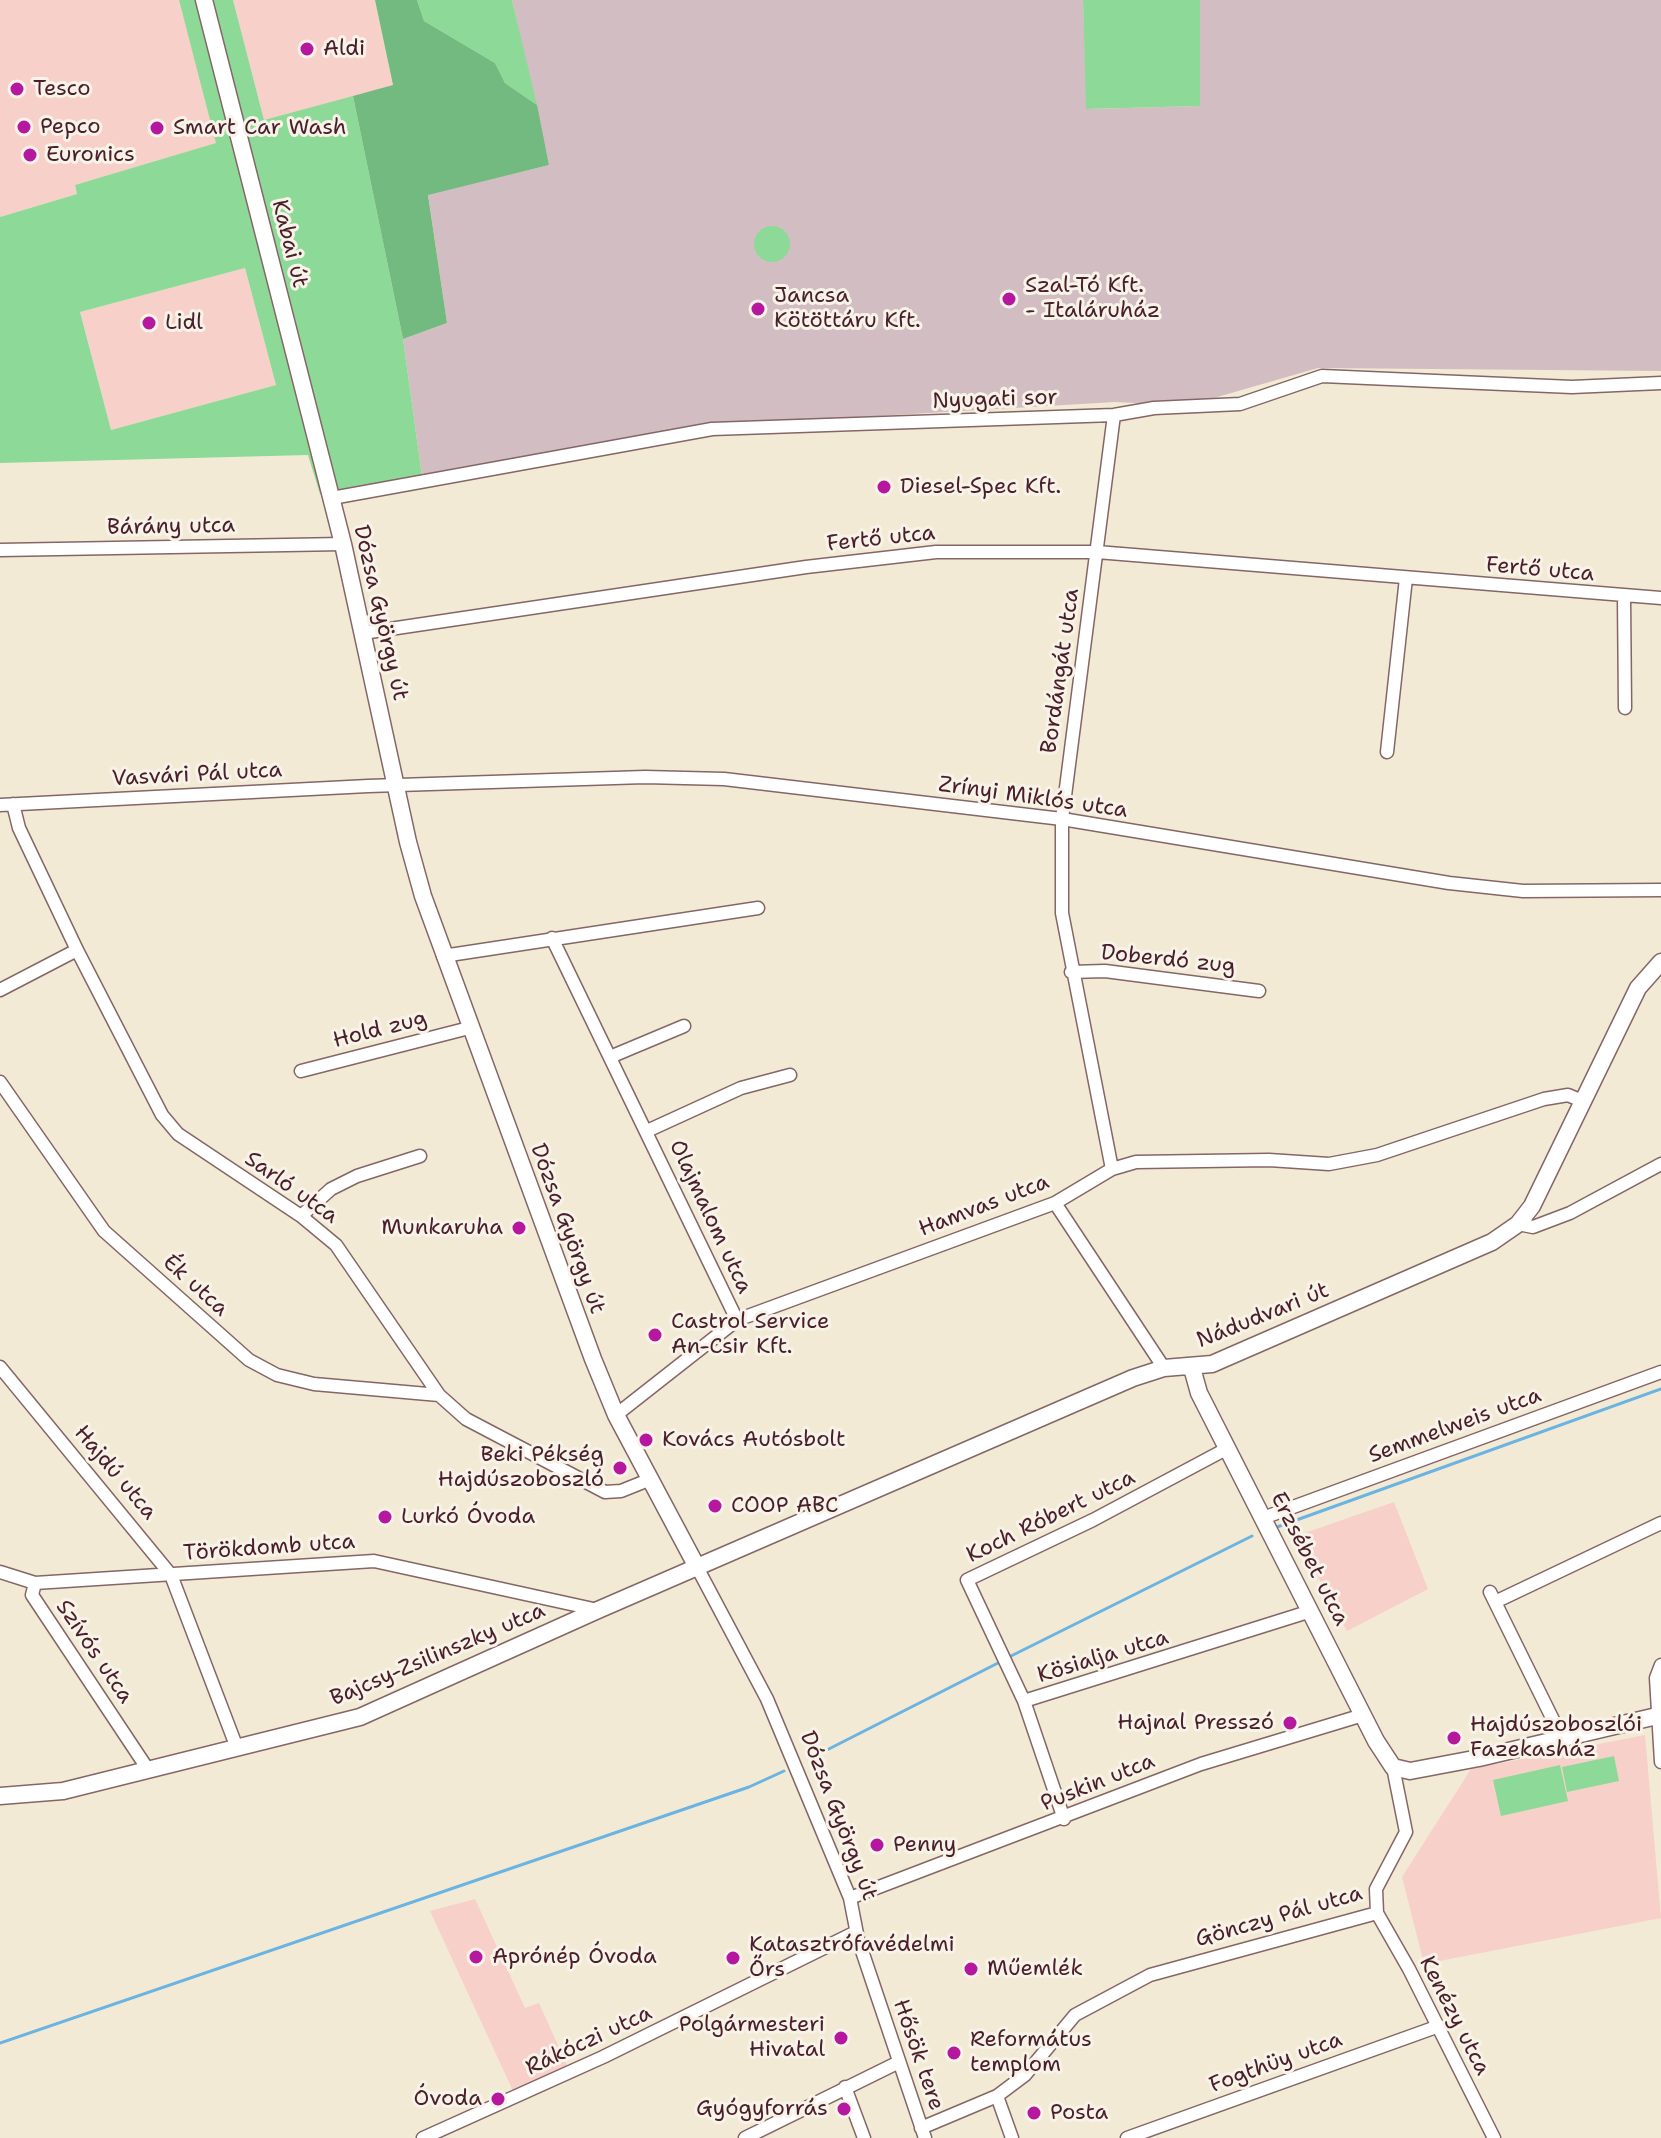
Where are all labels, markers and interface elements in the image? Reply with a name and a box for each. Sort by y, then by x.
place label: Aldi [323,36,365,62]
marker: Aldi [298,40,316,58]
place label: Tesco [33,76,90,102]
marker: Tesco [8,80,26,98]
place label: Pepco [40,114,101,140]
place label: Smart Car Wash [173,115,347,141]
marker: Pepco [15,118,33,136]
marker: Smart Car Wash [148,119,166,137]
place label: Euronics [46,142,135,168]
marker: Euronics [21,146,39,164]
street label: Kabai út [265,197,313,291]
place label: Szal-Tó Kft. - Italáruház [1025,273,1160,324]
place label: Jancsa Kötöttáru Kft. [774,283,921,334]
marker: Szal-Tó Kft. - Italáruház [1000,290,1018,308]
marker: Jancsa Kötöttáru Kft. [749,300,767,318]
place label: Lidl [165,310,203,336]
marker: Lidl [140,314,158,332]
street label: Nyugati sor [932,385,1058,415]
place label: Diesel-Spec Kft. [900,474,1061,500]
marker: Diesel-Spec Kft. [875,478,893,496]
street label: Bárány utca [107,513,235,541]
street label: Fertő utca [826,520,936,558]
street label: Dózsa György út [347,523,413,703]
street label: Fertő utca [1485,552,1595,588]
street label: Bordángát utca [1036,587,1086,755]
street label: Vasvári Pál utca [111,757,283,793]
street label: Zrínyi Miklós utca [937,772,1129,824]
street label: Doberdó zug [1099,940,1237,980]
street label: Hold zug [330,1006,430,1054]
street label: Olajmalom utca [663,1136,757,1298]
street label: Dózsa György út [524,1140,610,1318]
street label: Sarló utca [239,1146,343,1230]
street label: Hamvas utca [915,1169,1053,1243]
place label: Munkaruha [381,1215,503,1241]
marker: Munkaruha [510,1219,528,1237]
street label: Ék utca [157,1250,233,1322]
street label: Nádudvari út [1193,1277,1333,1355]
place label: Castrol Service An-Csir Kft. [671,1309,829,1360]
marker: Castrol Service An-Csir Kft. [646,1326,664,1344]
street label: Semmelweis utca [1365,1383,1545,1469]
street label: Hajdú utca [68,1421,162,1525]
place label: Kovács Autósbolt [662,1427,846,1453]
marker: Kovács Autósbolt [637,1431,655,1449]
place label: Beki Pékség Hajdúszoboszló [438,1442,604,1494]
marker: Beki Pékség Hajdúszoboszló [611,1459,629,1477]
street label: Koch Róbert utca [963,1465,1139,1569]
street label: Erzsébet utca [1264,1488,1354,1630]
place label: COOP ABC [731,1493,839,1519]
marker: COOP ABC [706,1497,724,1515]
place label: Lurkó Óvoda [401,1504,535,1530]
marker: Lurkó Óvoda [376,1508,394,1526]
street label: Törökdomb utca [182,1529,356,1567]
street label: Szívós utca [50,1595,138,1709]
street label: Bajcsy-Zsilinszky utca [327,1598,549,1712]
street label: Kösialja utca [1034,1625,1172,1689]
place label: Hajnal Presszó [1117,1710,1274,1736]
place label: Hajdúszoboszlói Fazekasház [1470,1712,1642,1764]
marker: Hajnal Presszó [1281,1714,1299,1732]
street label: Dózsa György út [794,1728,882,1904]
marker: Hajdúszoboszlói Fazekasház [1445,1729,1463,1747]
street label: Puskin utca [1037,1748,1159,1818]
place label: Penny [893,1832,957,1858]
marker: Penny [868,1836,886,1854]
street label: Gönczy Pál utca [1193,1881,1365,1953]
place label: Katasztrófavédelmi Őrs [749,1932,955,1984]
place label: Aprónép Óvoda [492,1944,657,1970]
marker: Aprónép Óvoda [467,1948,485,1966]
marker: Katasztrófavédelmi Őrs [724,1949,742,1967]
street label: Kenézy utca [1413,1952,1495,2080]
place label: Műemlék [987,1956,1083,1982]
marker: Műemlék [962,1960,980,1978]
street label: Hősök tere [887,1996,949,2114]
street label: Rákóczi utca [522,2000,656,2082]
place label: Polgármesteri Hivatal [679,2012,825,2064]
place label: Református templom [970,2027,1092,2078]
street label: Fogthüy utca [1206,2027,1346,2099]
marker: Polgármesteri Hivatal [832,2029,850,2047]
marker: Református templom [945,2044,963,2062]
place label: Óvoda [414,2086,482,2112]
marker: Óvoda [489,2090,507,2108]
place label: Gyógyforrás [696,2096,828,2122]
marker: Gyógyforrás [835,2100,853,2118]
place label: Posta [1050,2100,1108,2126]
marker: Posta [1025,2104,1043,2122]

